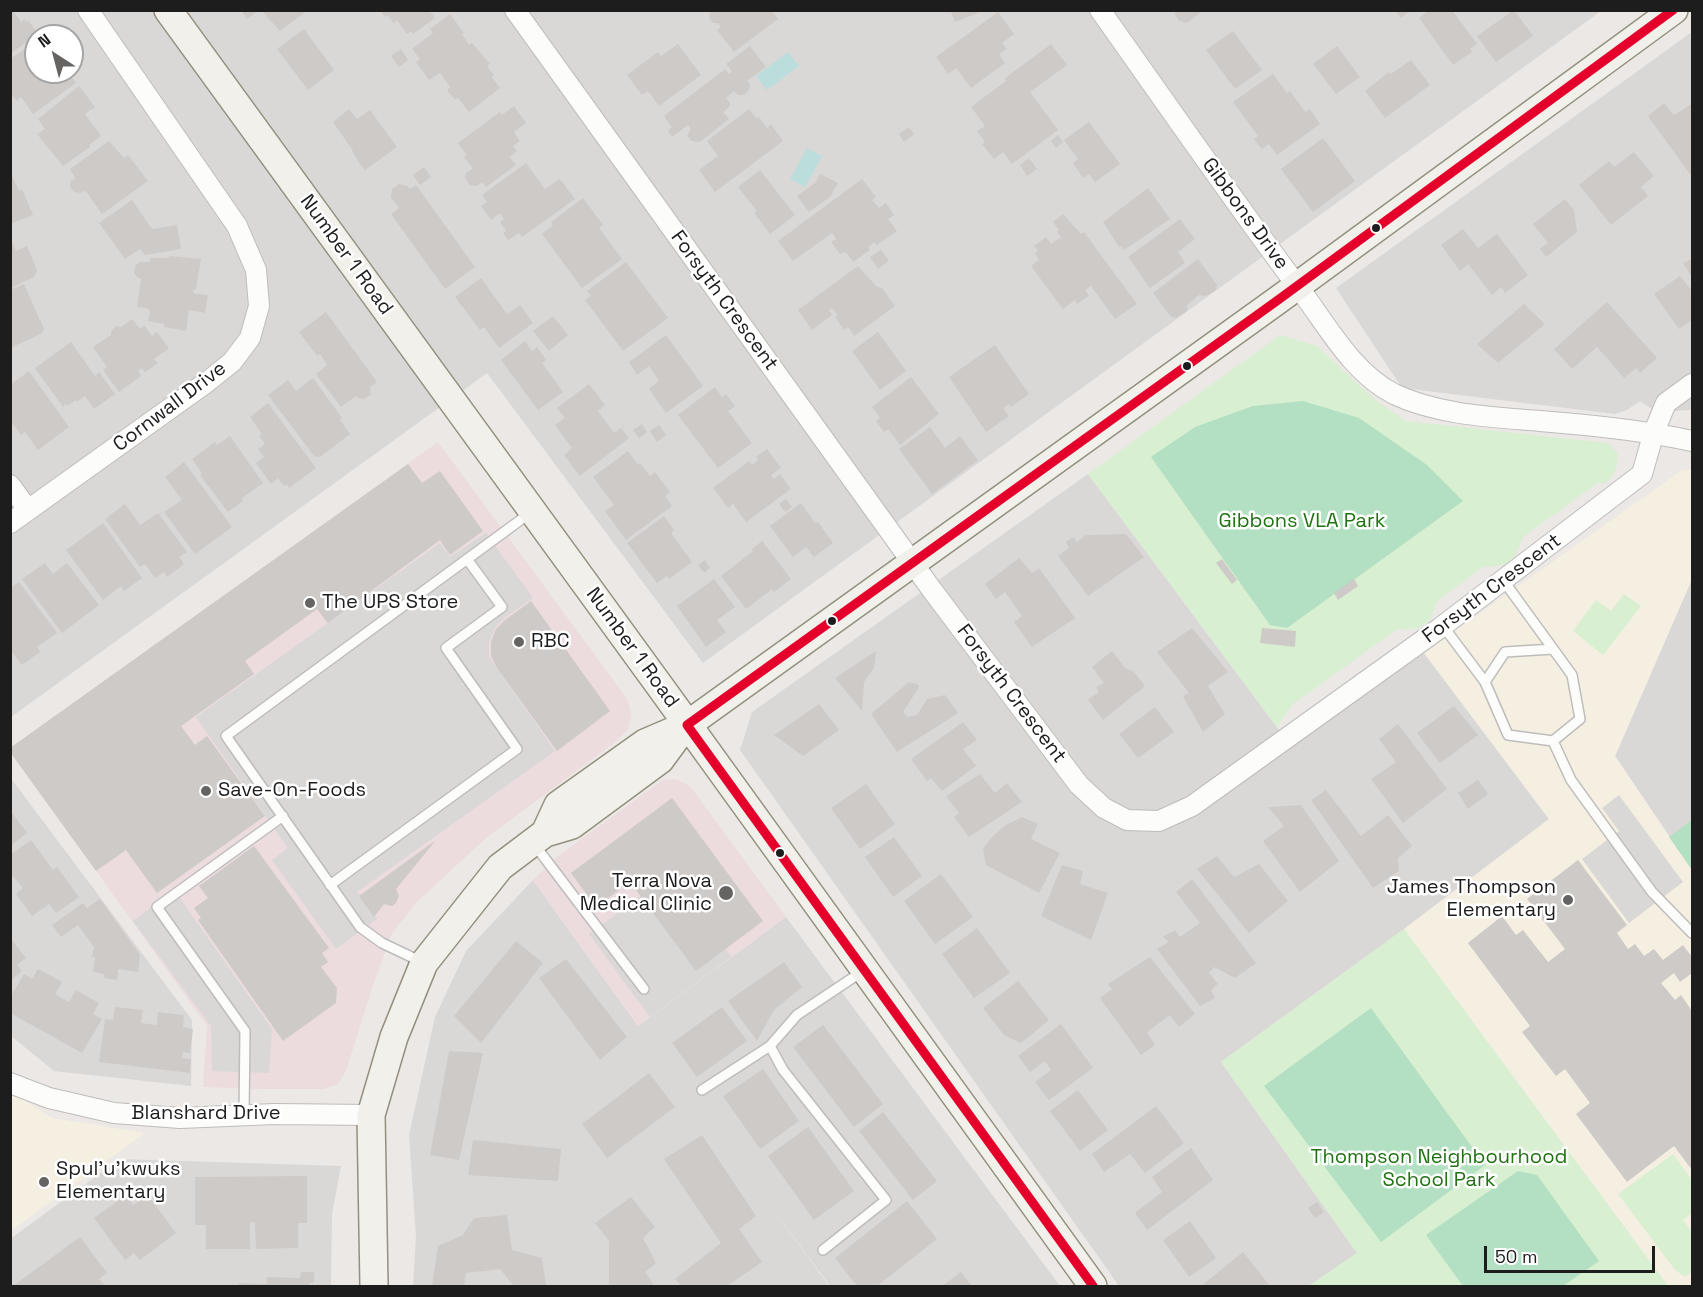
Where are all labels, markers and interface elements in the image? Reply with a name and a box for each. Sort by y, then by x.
north arrow [24,24,84,84]
text: N [34,29,55,52]
street label: Gibbons Drive [1196,154,1294,274]
street label: Number 1 Road [294,190,398,320]
unlabelled marker [1370,222,1382,234]
street label: Forsyth Crescent [665,226,783,376]
street label: Cornwall Drive [109,357,231,457]
unlabelled marker [1181,360,1193,372]
park label: Gibbons VLA Park [1219,510,1385,534]
street label: Forsyth Crescent [1418,529,1566,649]
street label: Number 1 Road [580,583,684,713]
place label: The UPS Store [322,591,458,615]
marker: The UPS Store [303,596,317,610]
unlabelled marker [826,615,838,627]
street label: Forsyth Crescent [951,620,1071,768]
place label: RBC [531,630,570,654]
marker: RBC [512,635,526,649]
place label: Save-On-Foods [218,779,366,803]
marker: Save-On-Foods [199,784,213,798]
unlabelled marker [774,847,786,859]
place label: Terra Nova Medical Clinic [580,870,712,917]
place label: James Thompson Elementary [1387,876,1556,923]
marker: Terra Nova Medical Clinic [717,884,735,902]
marker: James Thompson Elementary [1561,893,1575,907]
street label: Blanshard Drive [131,1102,281,1126]
park label: Thompson Neighbourhood School Park [1311,1146,1567,1193]
place label: Spul'u'kwuks Elementary [56,1158,181,1205]
marker: Spul'u'kwuks Elementary [37,1175,51,1189]
scale bar [1487,1234,1658,1272]
text: 50 m [1495,1245,1537,1268]

